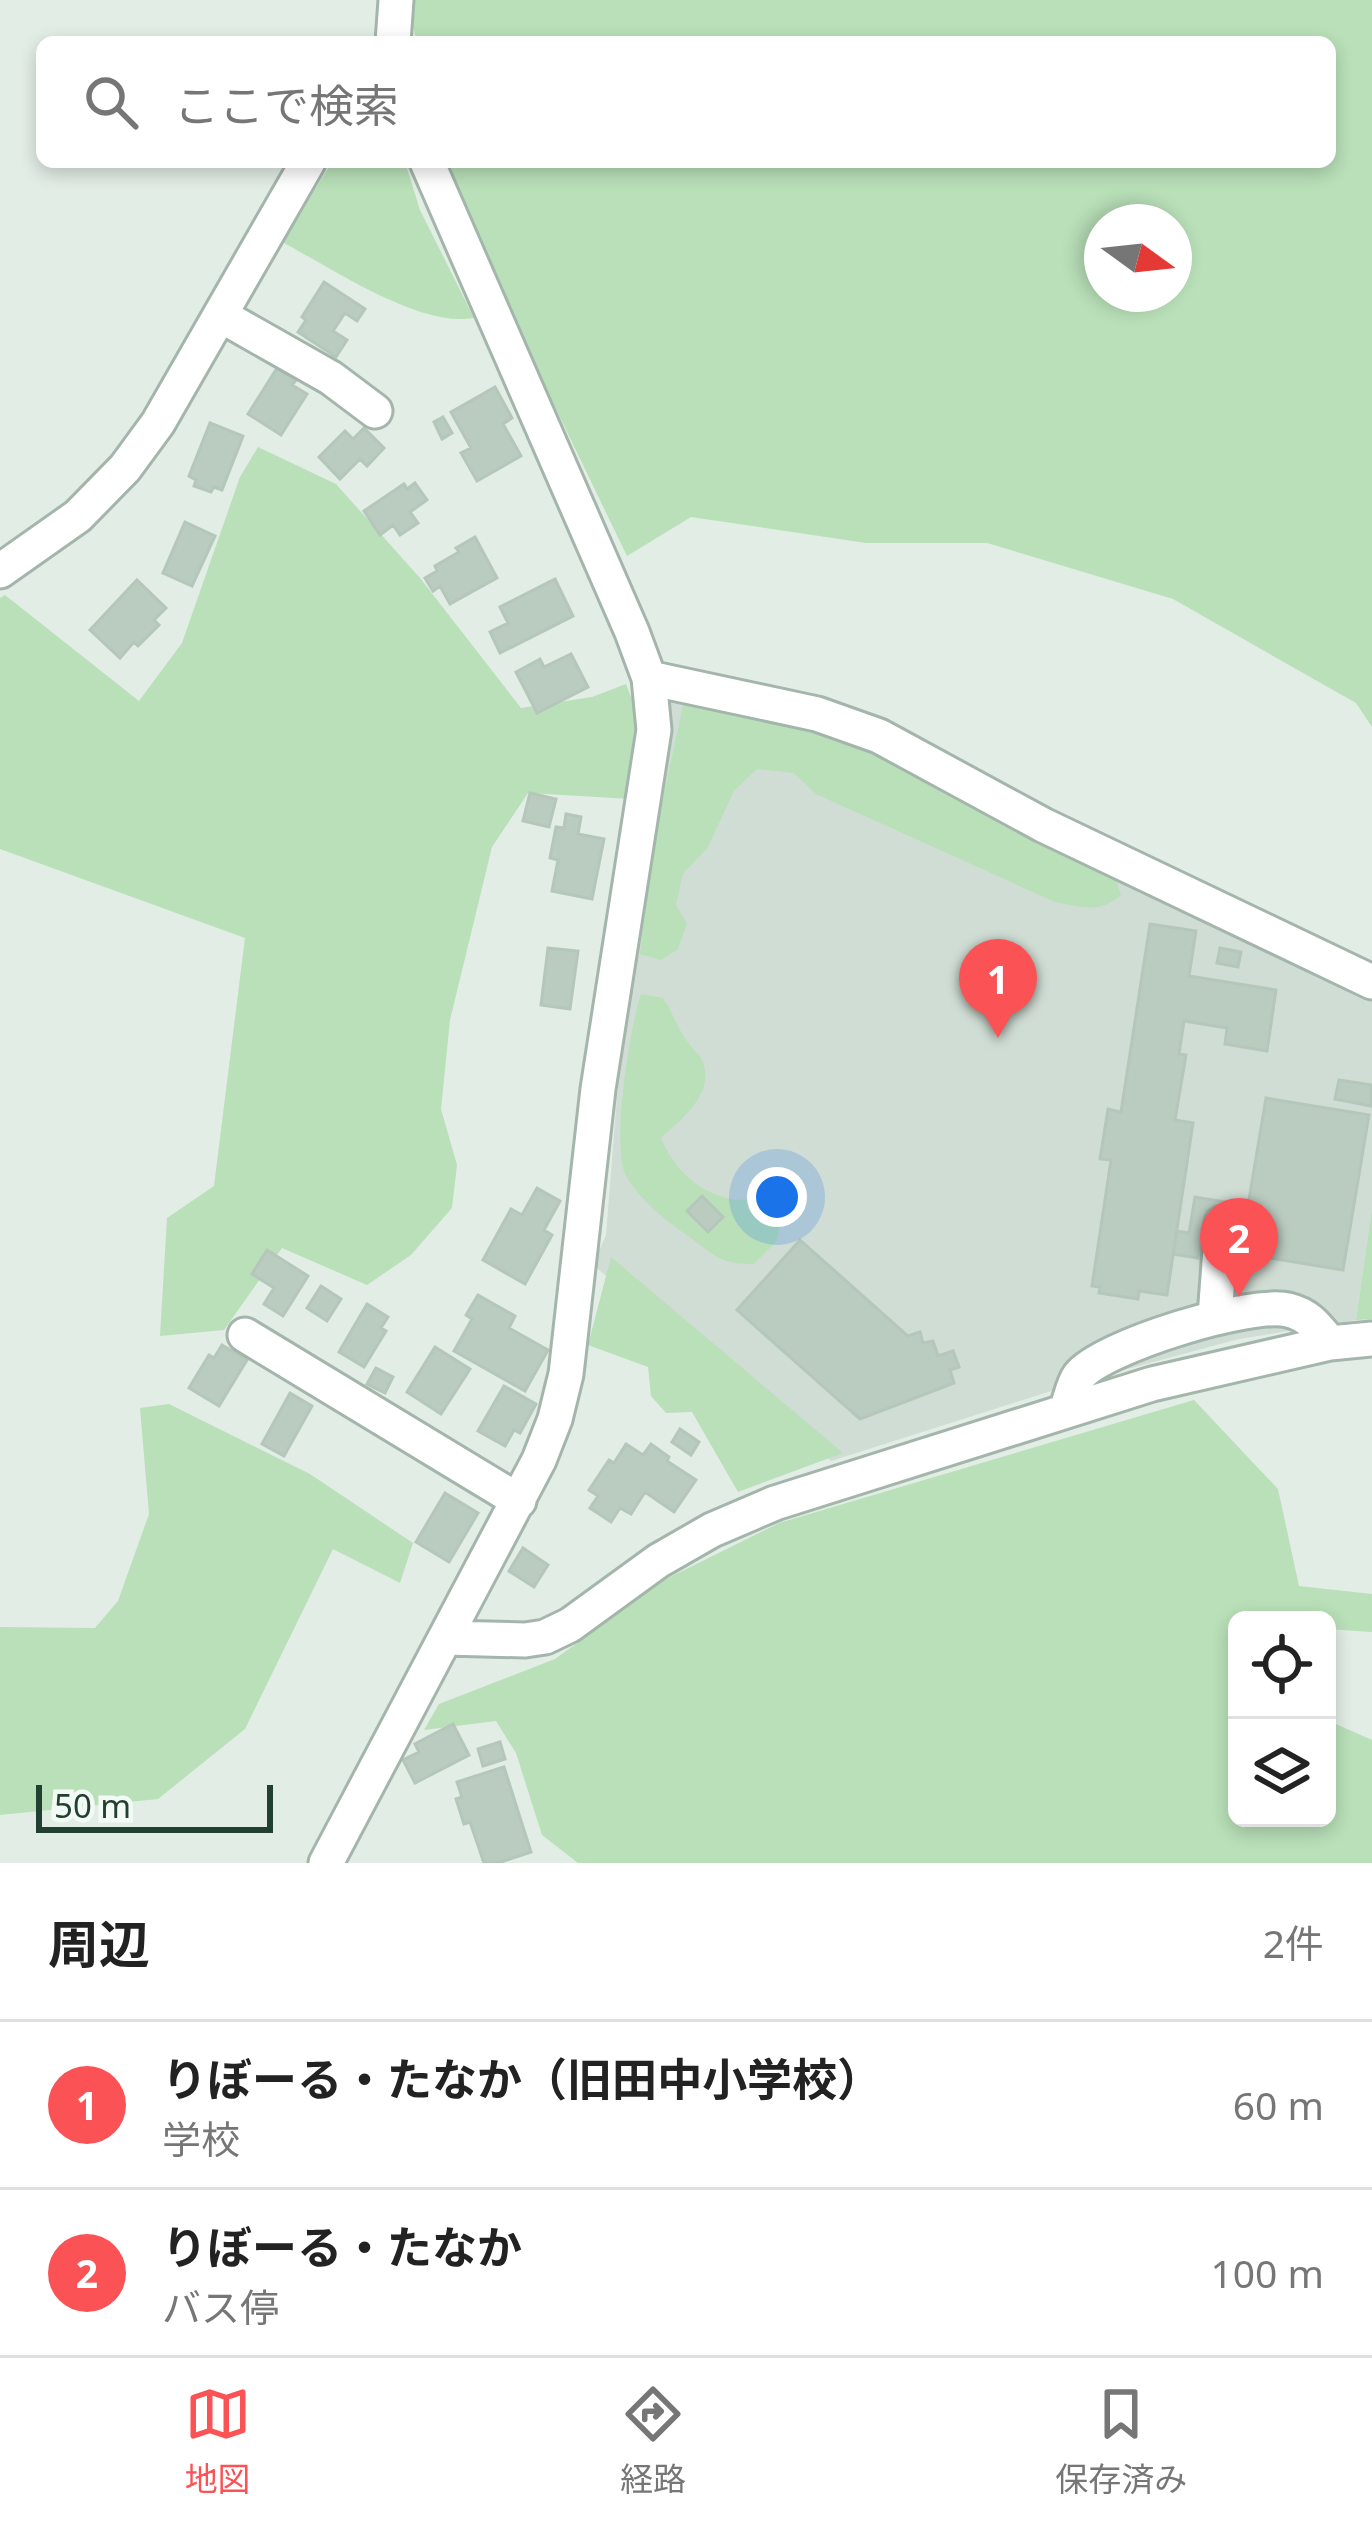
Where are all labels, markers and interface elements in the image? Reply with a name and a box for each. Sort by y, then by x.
search box [36,36,1336,168]
icon: search [78,69,144,135]
text: ここで検索 [174,74,399,135]
north arrow [1084,204,1192,312]
pin: 1 [959,939,1037,1038]
your location [747,1167,807,1227]
pin: 2 [1200,1198,1278,1297]
map controls [1228,1611,1336,1827]
button: locate [1228,1611,1336,1719]
button: layers [1228,1719,1336,1827]
scale bar [36,1779,273,1832]
text: 50 m [54,1783,131,1828]
text: 周辺 [48,1908,150,1978]
text: 2件 [1263,1916,1324,1969]
text: りぼーる・たなか（旧田中小学校） [162,2048,882,2109]
text: 1 [76,2078,98,2131]
text: 60 m [1233,2078,1324,2131]
text: 学校 [162,2112,240,2165]
text: りぼーる・たなか [162,2216,522,2277]
text: 2 [76,2246,98,2299]
text: 100 m [1210,2246,1324,2299]
text: バス停 [162,2280,279,2333]
tab: 地図 [185,2381,251,2501]
tab: 経路 [620,2381,686,2501]
tab: 保存済み [1055,2381,1187,2501]

